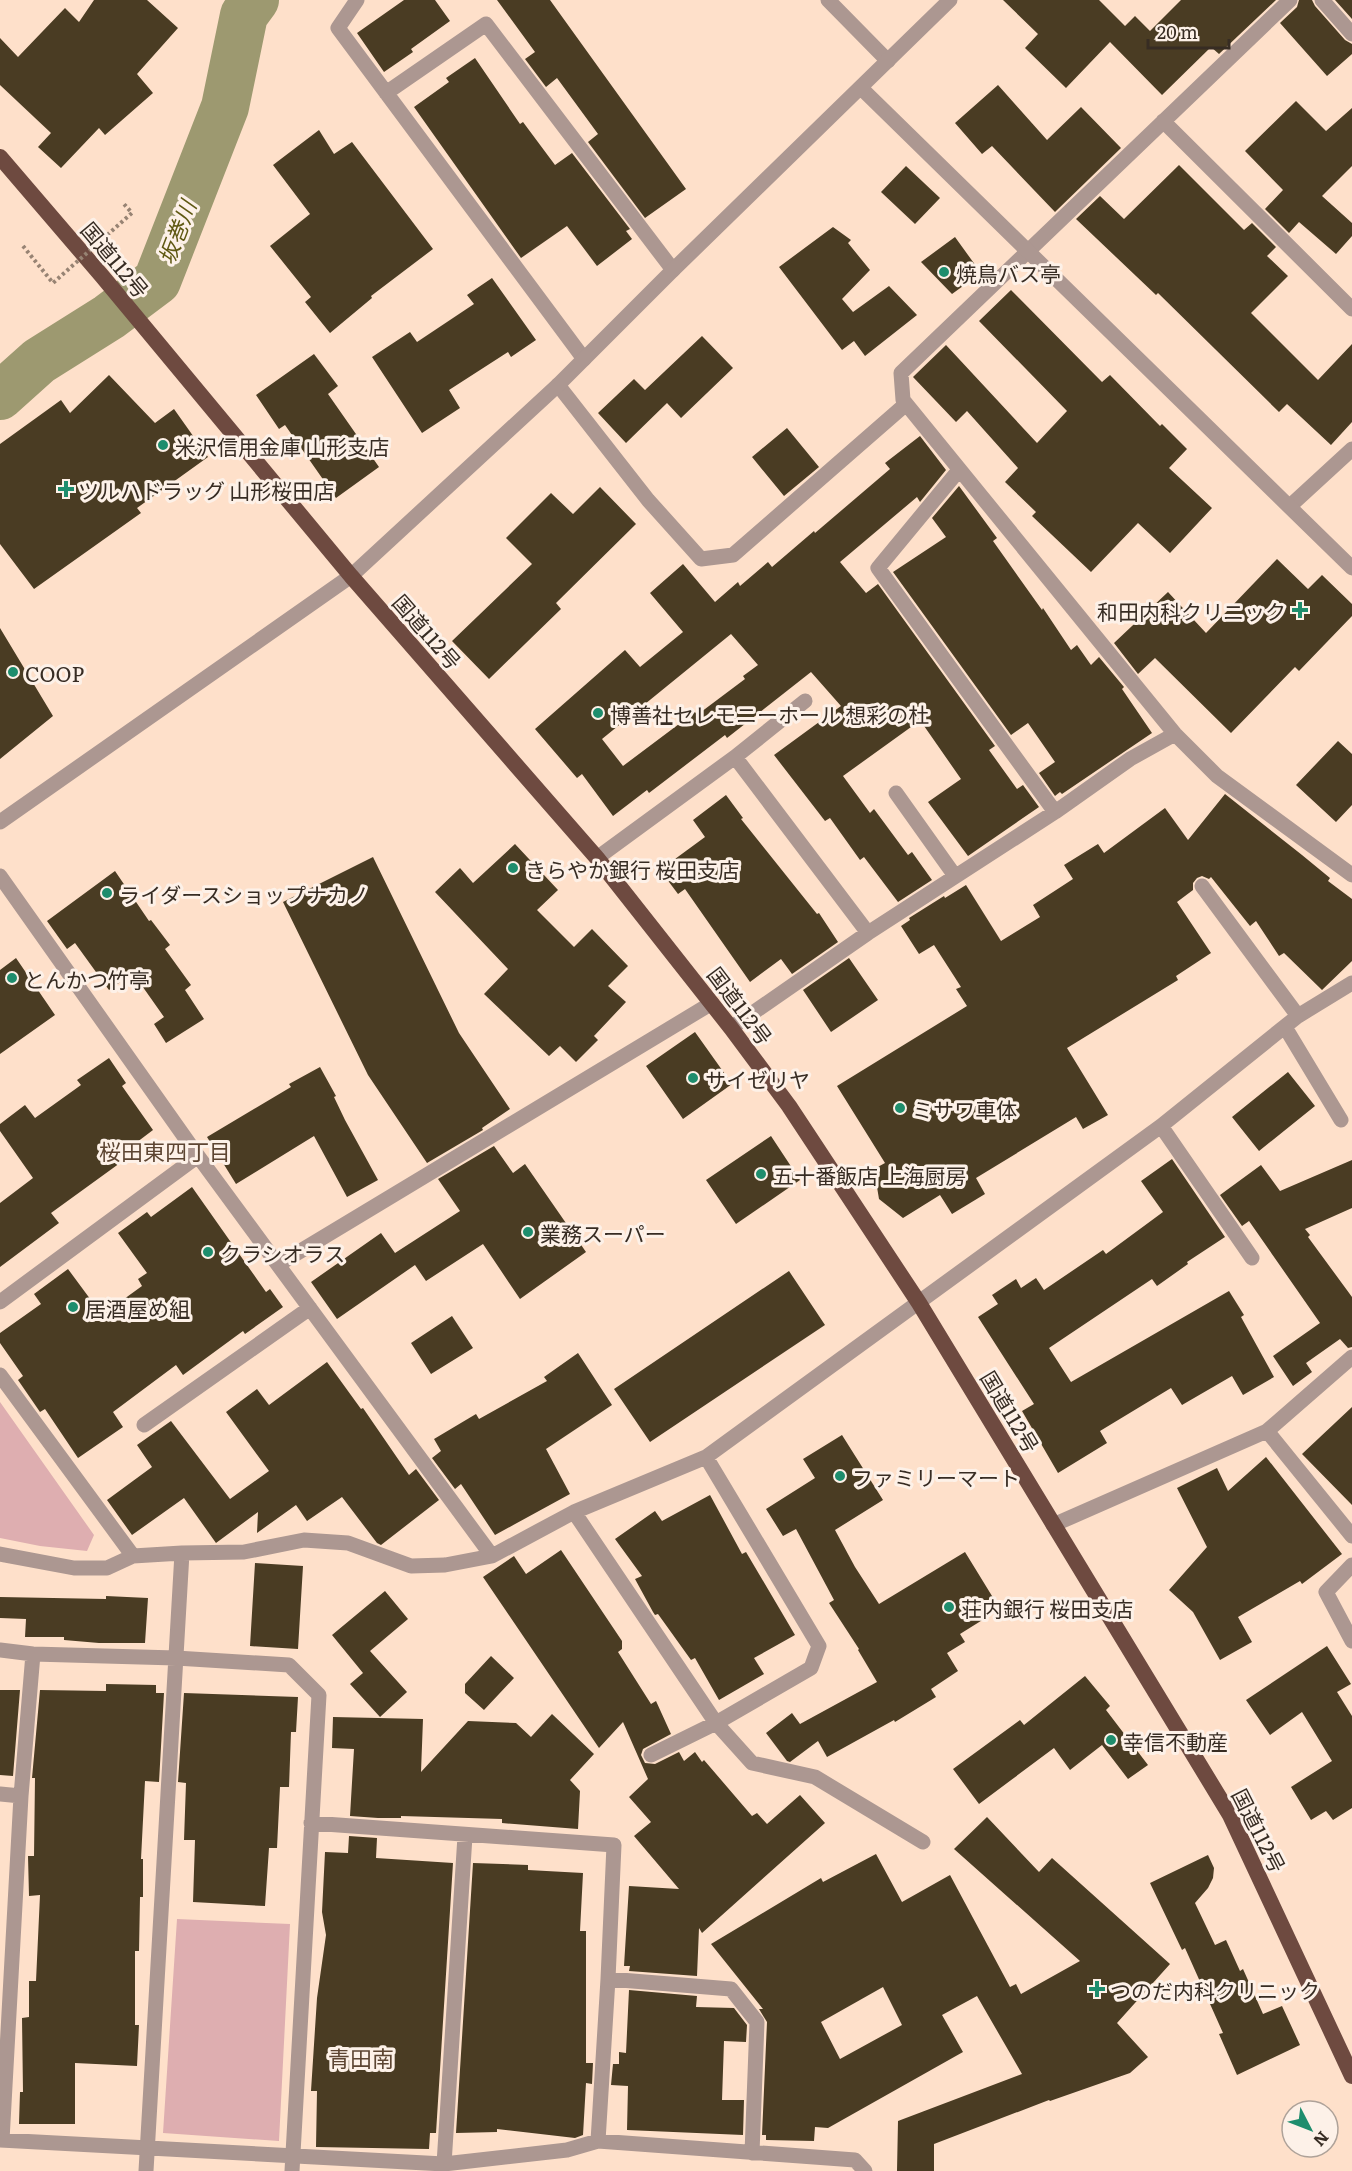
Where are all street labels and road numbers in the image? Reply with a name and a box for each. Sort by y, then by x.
street label: 国道112号 [75,214,157,304]
street label: 国道112号 [387,587,469,675]
street label: 国道112号 [701,959,781,1051]
street label: 国道112号 [974,1364,1048,1458]
street label: 国道112号 [1226,1783,1294,1877]

